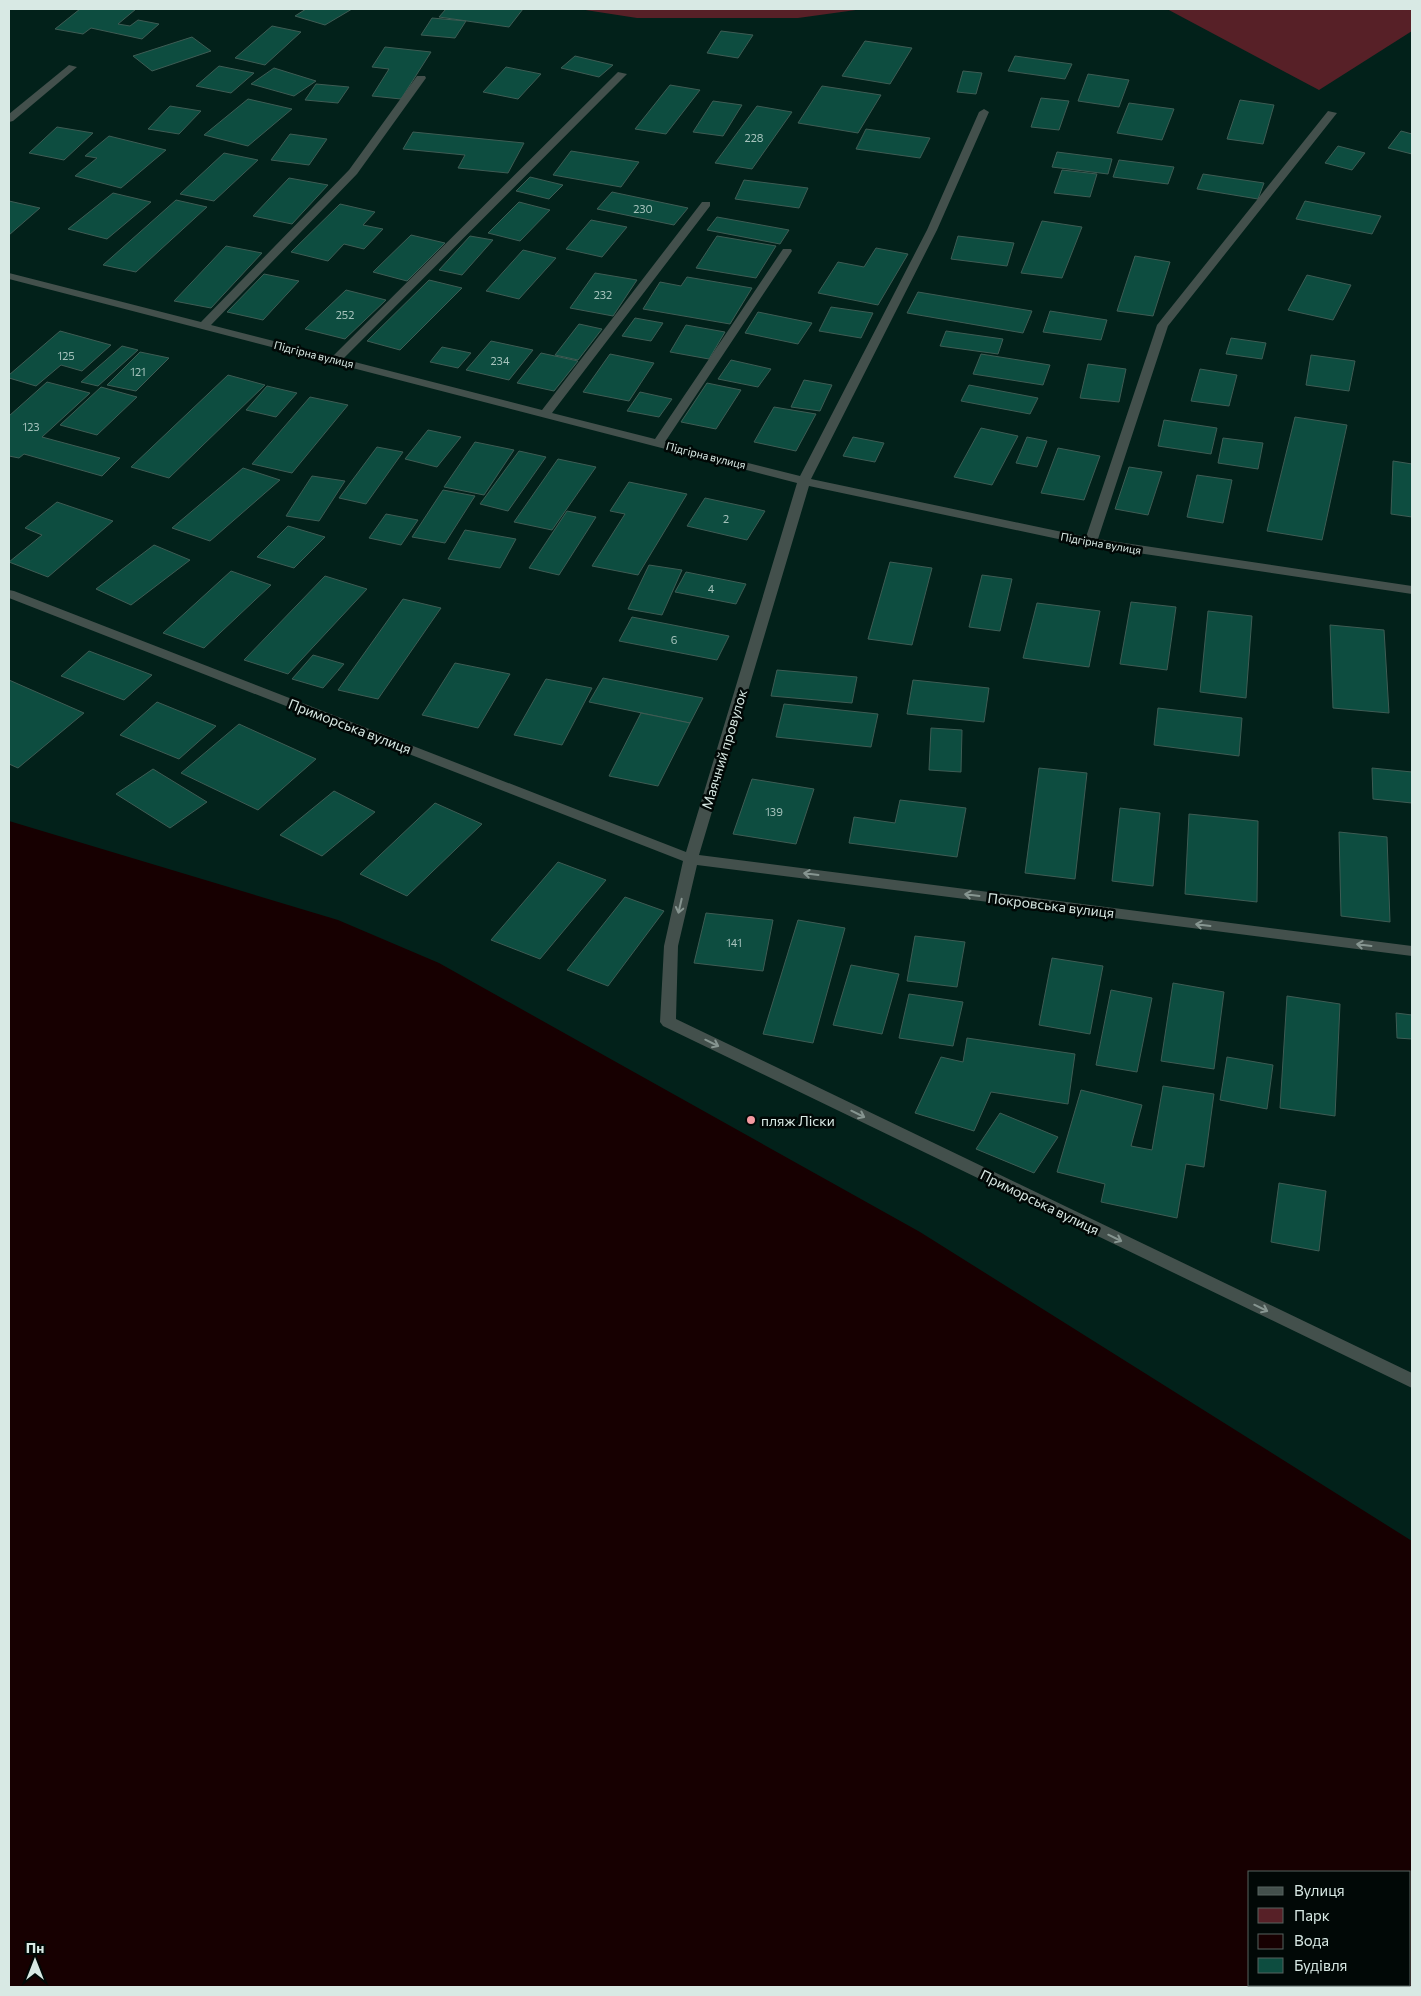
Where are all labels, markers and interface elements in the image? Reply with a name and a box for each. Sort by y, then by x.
house number: 228 [745,131,764,144]
house number: 230 [633,202,653,215]
house number: 232 [594,288,612,301]
house number: 252 [336,308,354,321]
street label: Підгірна вулиця [273,338,355,370]
house number: 125 [57,349,75,362]
house number: 234 [491,354,510,367]
house number: 121 [130,365,146,378]
house number: 123 [22,420,40,433]
street label: Підгірна вулиця [665,439,747,471]
house number: 2 [723,512,729,525]
street label: Підгірна вулиця [1060,530,1142,556]
house number: 4 [708,582,715,595]
house number: 6 [671,633,678,646]
street label: Маячний провулок [698,686,751,811]
street label: Приморська вулиця [286,695,414,757]
house number: 139 [765,805,783,818]
one-way arrow [803,869,819,879]
street label: Покровська вулиця [987,889,1115,921]
one-way arrow [964,890,980,900]
one-way arrow [675,898,684,914]
one-way arrow [1195,919,1211,929]
house number: 141 [726,936,742,949]
one-way arrow [1356,940,1372,950]
one-way arrow [704,1038,719,1048]
one-way arrow [850,1110,865,1119]
place label: пляж Ліски [761,1112,835,1129]
marker: пляж Ліски [745,1114,757,1126]
street label: Приморська вулиця [978,1166,1102,1238]
one-way arrow [1107,1233,1122,1243]
one-way arrow [1253,1304,1268,1313]
legend [1248,1871,1411,1986]
text: Вулиця [1294,1881,1345,1899]
text: Парк [1294,1906,1330,1924]
text: Вода [1294,1931,1329,1949]
north arrow [10,1936,60,1986]
text: Пн [26,1939,44,1956]
text: Будівля [1294,1956,1347,1974]

